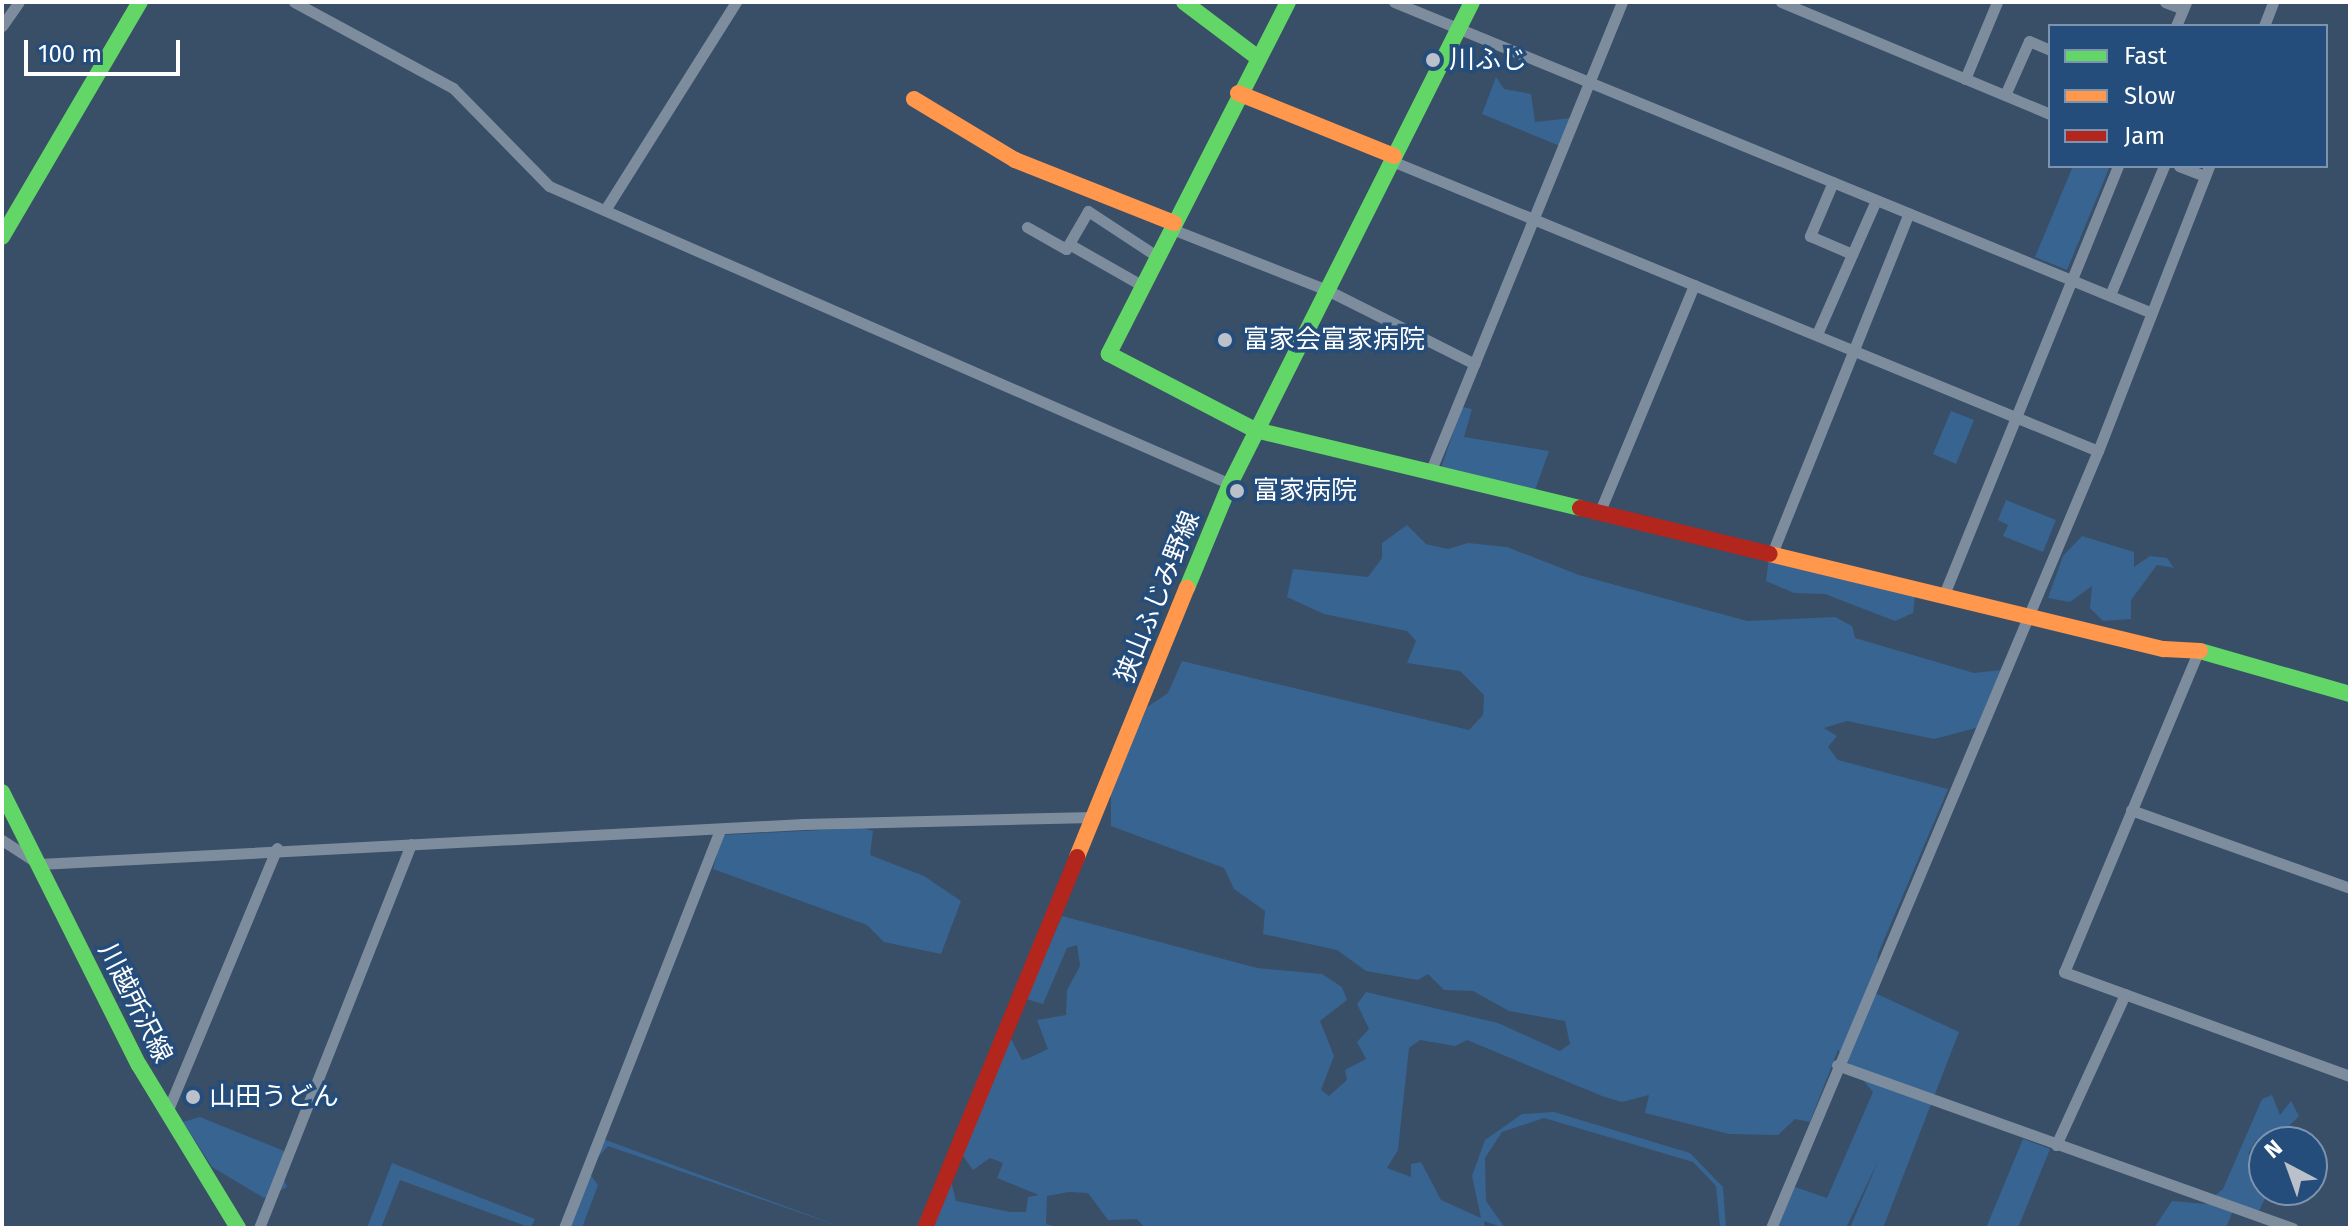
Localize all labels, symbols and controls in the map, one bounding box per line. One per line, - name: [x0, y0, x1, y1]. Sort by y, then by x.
- scale bar: [28, 24, 184, 74]
- legend: [2048, 24, 2328, 168]
- text: 100 m: [38, 40, 102, 68]
- text: Fast: [2124, 42, 2167, 70]
- place label: 川ふじ: [1449, 44, 1527, 76]
- marker: 川ふじ: [1424, 51, 1442, 69]
- text: Slow: [2124, 82, 2175, 110]
- text: Jam: [2124, 122, 2165, 150]
- place label: 富家会富家病院: [1243, 324, 1425, 356]
- marker: 富家会富家病院: [1214, 329, 1236, 351]
- place label: 富家病院: [1253, 475, 1357, 507]
- marker: 富家病院: [1228, 482, 1246, 500]
- street label: 狭山ふじみ野線: [1109, 507, 1207, 687]
- street label: 川越所沢線: [92, 938, 178, 1068]
- place label: 山田うどん: [209, 1081, 339, 1113]
- marker: 山田うどん: [184, 1088, 202, 1106]
- north arrow: [2248, 1126, 2328, 1206]
- text: N: [2259, 1134, 2288, 1164]

